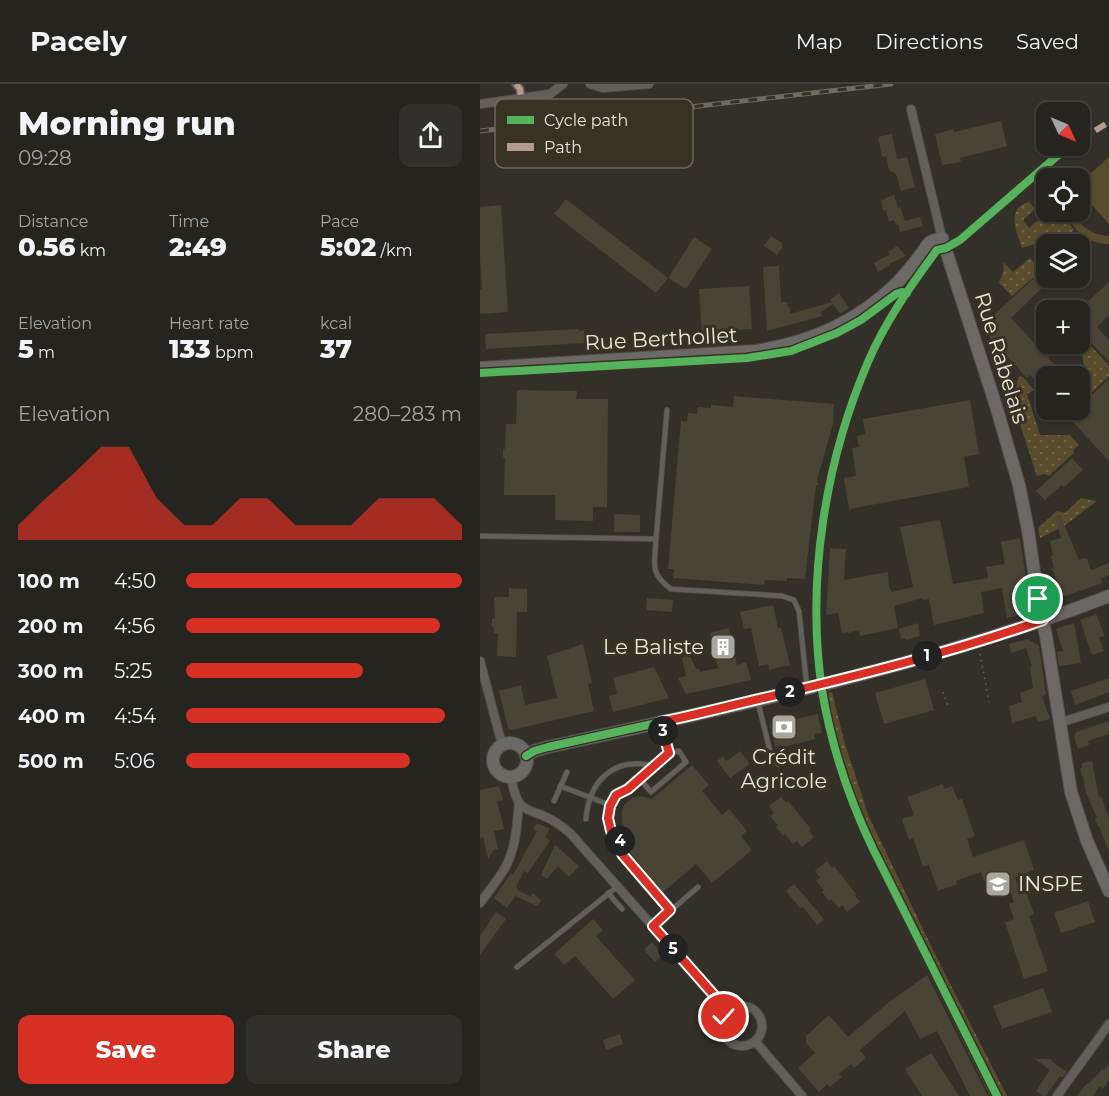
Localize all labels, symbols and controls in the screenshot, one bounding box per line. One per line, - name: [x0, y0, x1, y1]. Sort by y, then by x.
- text: Pacely: [30, 24, 127, 58]
- text: Map: [796, 29, 842, 54]
- text: Directions: [875, 29, 983, 54]
- text: Saved: [1016, 29, 1079, 54]
- legend: [495, 99, 693, 168]
- north arrow: [1036, 102, 1090, 156]
- map controls: [1036, 102, 1090, 420]
- text: Morning run: [18, 103, 236, 143]
- button: share: [399, 104, 462, 167]
- text: Cycle path: [544, 111, 628, 130]
- text: Path: [544, 138, 582, 157]
- text: 09:28: [18, 146, 72, 170]
- button: locate: [1036, 168, 1090, 222]
- text: Distance: [18, 212, 88, 231]
- text: Time: [169, 212, 209, 231]
- text: Pace: [320, 212, 359, 231]
- text: 0.56: [18, 231, 75, 263]
- text: 2:49: [169, 231, 227, 263]
- text: 5:02: [320, 231, 376, 263]
- button: layers: [1036, 234, 1090, 288]
- text: km: [75, 241, 106, 260]
- text: /km: [376, 241, 412, 260]
- street label: Rue Rabelais: [970, 289, 1033, 426]
- button: +: [1036, 300, 1090, 354]
- text: Elevation: [18, 314, 92, 333]
- text: Heart rate: [169, 314, 249, 333]
- text: kcal: [320, 314, 352, 333]
- street label: Rue Berthollet: [584, 322, 738, 355]
- text: 5: [18, 333, 34, 365]
- text: 133: [169, 333, 211, 365]
- text: 37: [320, 333, 352, 365]
- text: m: [34, 343, 55, 362]
- text: bpm: [211, 343, 254, 362]
- button: −: [1036, 366, 1090, 420]
- text: Elevation: [18, 402, 110, 426]
- text: 280–283 m: [353, 402, 462, 426]
- text: 100 m: [18, 569, 80, 593]
- text: 4:50: [114, 569, 156, 593]
- pin: [1012, 573, 1063, 624]
- icon: arrive: [1021, 582, 1054, 615]
- text: 200 m: [18, 614, 84, 638]
- text: 4:56: [114, 614, 155, 638]
- building icon: Le Baliste: [708, 632, 738, 662]
- place label: Le Baliste: [603, 634, 704, 659]
- pin: 1: [912, 641, 942, 671]
- text: 1: [924, 646, 930, 665]
- text: 300 m: [18, 659, 84, 683]
- text: 5:25: [114, 659, 152, 683]
- pin: 2: [775, 677, 805, 707]
- text: 2: [785, 682, 795, 701]
- text: 400 m: [18, 704, 86, 728]
- text: 4:54: [114, 704, 156, 728]
- bank icon: Crédit Agricole: [769, 712, 799, 742]
- pin: 3: [648, 716, 678, 746]
- text: 3: [658, 721, 668, 740]
- place label: Crédit Agricole: [741, 744, 827, 793]
- text: 500 m: [18, 749, 84, 773]
- text: 5:06: [114, 749, 155, 773]
- pin: 4: [605, 826, 635, 856]
- text: 4: [614, 831, 626, 850]
- school or university icon: INSPE: [983, 869, 1013, 899]
- place label: INSPE: [1018, 871, 1083, 896]
- pin: 5: [658, 934, 688, 964]
- text: 5: [668, 939, 678, 958]
- pin: [698, 991, 749, 1042]
- icon: check: [707, 1000, 740, 1033]
- button: Save: [18, 1015, 234, 1084]
- button: Share: [246, 1015, 462, 1084]

